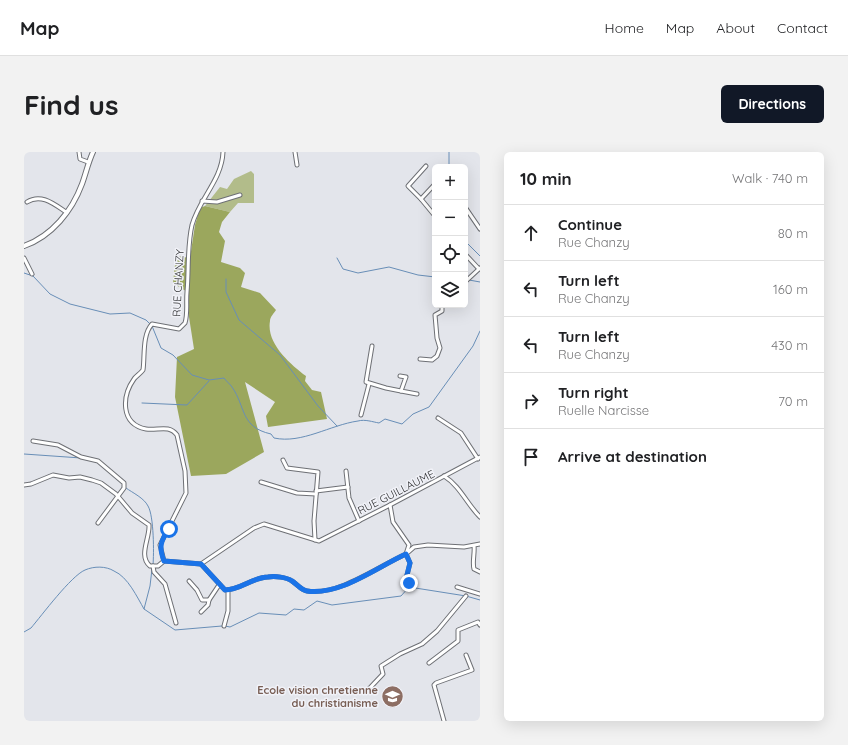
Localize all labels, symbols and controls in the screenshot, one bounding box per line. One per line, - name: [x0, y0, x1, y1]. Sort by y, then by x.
- text: Map: [20, 16, 59, 40]
- text: Home: [605, 19, 644, 37]
- text: Map: [666, 19, 694, 37]
- text: About: [716, 19, 755, 37]
- text: Contact: [777, 19, 828, 37]
- button: Directions: [721, 85, 824, 123]
- text: Find us: [24, 87, 118, 122]
- map controls: [432, 164, 468, 308]
- button: +: [432, 164, 468, 200]
- text: 10 min: [520, 168, 572, 189]
- text: Walk · 740 m: [732, 170, 808, 186]
- button: −: [432, 200, 468, 236]
- text: Continue: [558, 215, 622, 234]
- icon: ahead: [520, 222, 542, 244]
- text: 80 m: [778, 225, 808, 241]
- text: Rue Chanzy: [558, 234, 630, 250]
- button: locate: [432, 236, 468, 272]
- street label: RUE CHANZY: [169, 249, 187, 317]
- text: Turn left: [558, 271, 620, 290]
- button: layers: [432, 272, 468, 308]
- icon: left: [520, 278, 542, 300]
- text: 160 m: [773, 281, 808, 297]
- text: Rue Chanzy: [558, 290, 630, 306]
- text: Turn left: [558, 327, 620, 346]
- icon: left: [520, 334, 542, 356]
- text: 430 m: [771, 337, 808, 353]
- text: Rue Chanzy: [558, 346, 630, 362]
- text: Turn right: [558, 383, 629, 402]
- icon: right: [520, 390, 542, 412]
- text: 70 m: [778, 393, 808, 409]
- text: Ruelle Narcisse: [558, 402, 649, 418]
- icon: arrive: [520, 446, 542, 468]
- text: Arrive at destination: [558, 447, 707, 466]
- street label: RUE GUILLAUME: [355, 467, 437, 517]
- route start: [160, 520, 178, 538]
- route end: [400, 574, 418, 592]
- place label: Ecole vision chretienne du christianisme: [257, 683, 378, 710]
- school or university icon: Ecole vision chretienne du christianisme: [380, 683, 406, 709]

